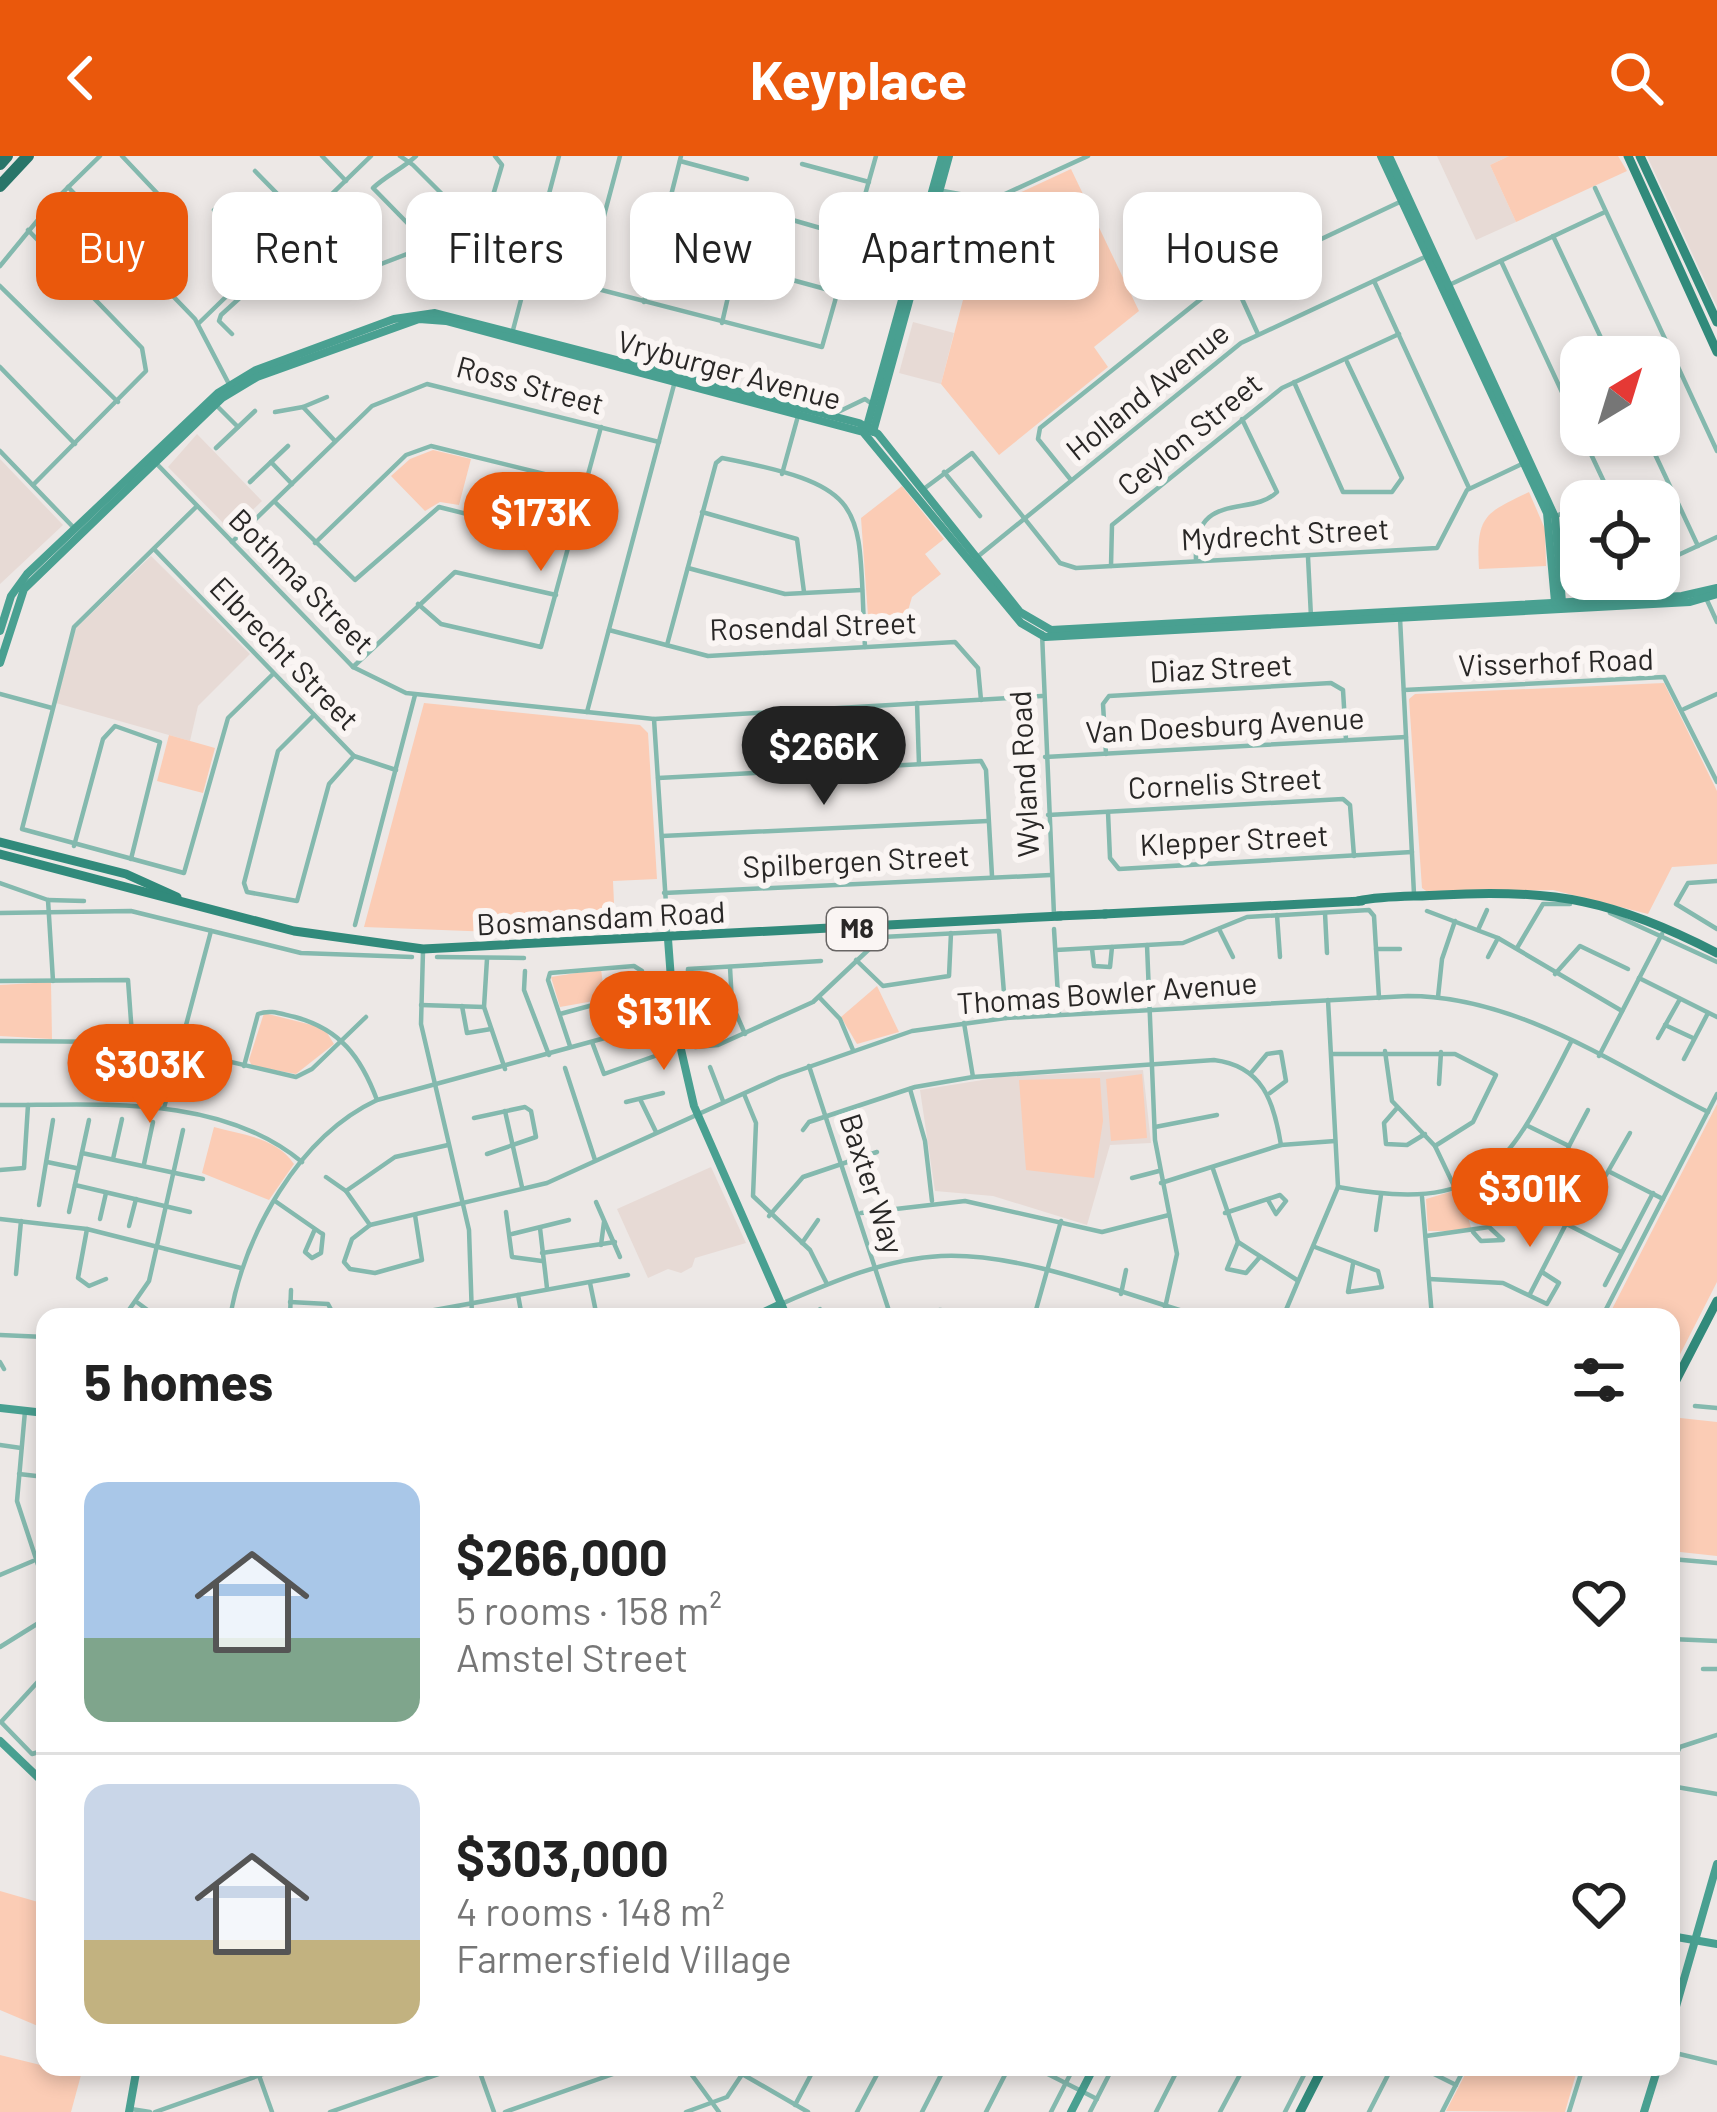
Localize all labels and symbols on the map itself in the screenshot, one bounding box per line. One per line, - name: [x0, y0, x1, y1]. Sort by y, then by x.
- street label: Holland Avenue: [1058, 314, 1235, 467]
- street label: Vryburger Avenue: [614, 322, 845, 416]
- north arrow: [1560, 336, 1680, 456]
- street label: Ross Street: [453, 347, 608, 421]
- street label: Ceylon Street: [1109, 364, 1268, 502]
- pin: $173K: [457, 472, 625, 574]
- street label: Bothma Street: [222, 501, 382, 661]
- street label: Mydrecht Street: [1180, 510, 1390, 556]
- street label: Elbrecht Street: [203, 569, 367, 737]
- street label: Rosendal Street: [709, 603, 917, 647]
- street label: Visserhof Road: [1457, 640, 1654, 682]
- street label: Diaz Street: [1149, 645, 1293, 689]
- street label: Wyland Road: [1001, 690, 1045, 858]
- street label: Van Doesburg Avenue: [1085, 699, 1365, 749]
- pin: $266K: [740, 706, 908, 808]
- street label: Cornelis Street: [1127, 759, 1323, 805]
- street label: Klepper Street: [1139, 816, 1329, 862]
- street label: Spilbergen Street: [741, 836, 970, 884]
- street label: Bosmansdam Road: [476, 893, 726, 941]
- road number: M8: [827, 908, 887, 950]
- street label: Thomas Bowler Avenue: [955, 964, 1258, 1020]
- pin: $131K: [580, 971, 748, 1073]
- pin: $303K: [66, 1024, 234, 1126]
- street label: Baxter Way: [833, 1109, 913, 1258]
- pin: $301K: [1446, 1148, 1614, 1250]

